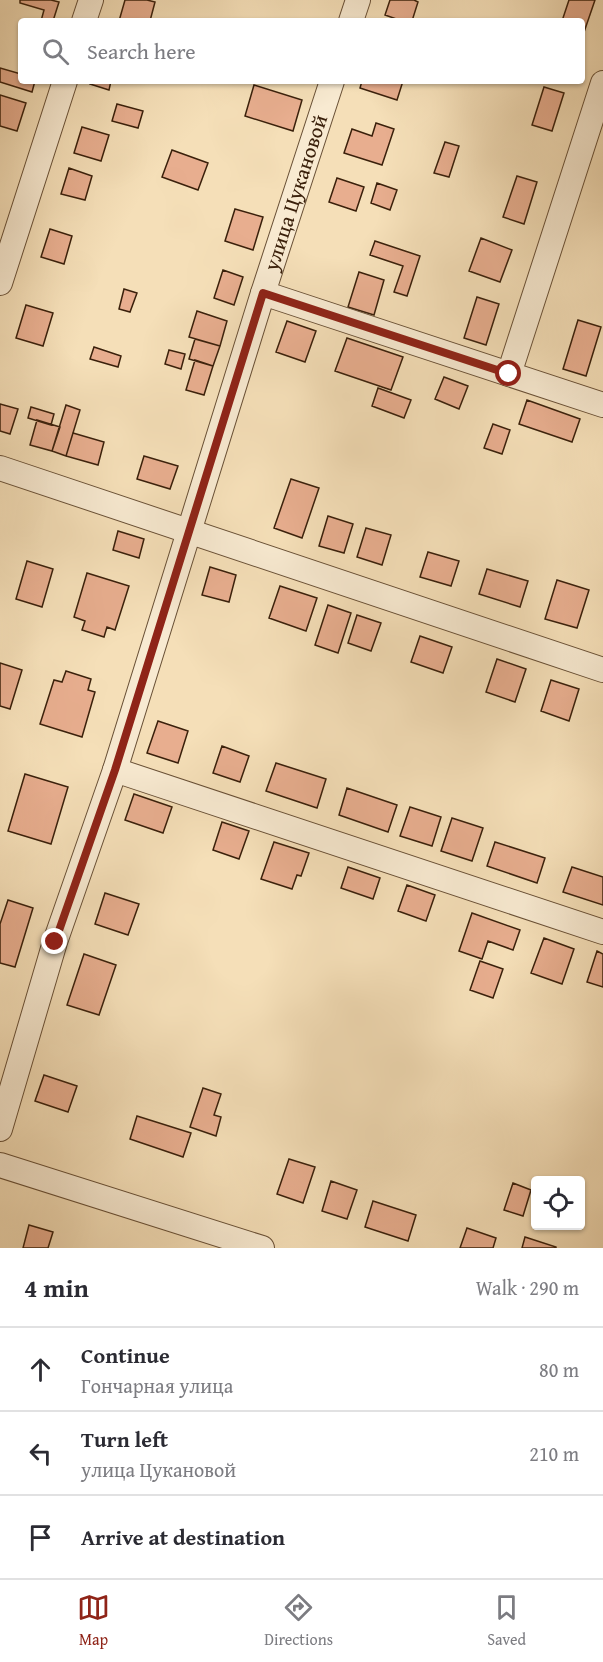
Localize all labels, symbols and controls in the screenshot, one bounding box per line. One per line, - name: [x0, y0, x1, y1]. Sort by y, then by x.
- search box: [18, 18, 585, 84]
- icon: search: [39, 35, 72, 68]
- text: Search here: [87, 35, 196, 67]
- street label: улица Цукановой: [255, 110, 335, 276]
- route start: [495, 360, 521, 386]
- route end: [41, 928, 67, 954]
- map controls: [531, 1176, 585, 1230]
- button: locate: [531, 1176, 585, 1230]
- text: 4 min: [24, 1268, 89, 1307]
- text: Walk · 290 m: [476, 1273, 579, 1302]
- text: Continue: [81, 1339, 170, 1371]
- icon: ahead: [24, 1353, 57, 1386]
- text: 80 m: [539, 1355, 579, 1384]
- text: Гончарная улица: [81, 1371, 233, 1400]
- text: Turn left: [81, 1423, 168, 1455]
- icon: left: [24, 1437, 57, 1470]
- text: 210 m: [529, 1439, 579, 1468]
- text: улица Цукановой: [81, 1455, 236, 1484]
- icon: arrive: [24, 1521, 57, 1554]
- text: Arrive at destination: [81, 1521, 285, 1553]
- tab: Map: [77, 1591, 110, 1651]
- tab: Directions: [264, 1591, 333, 1651]
- tab: Saved: [487, 1591, 526, 1651]

